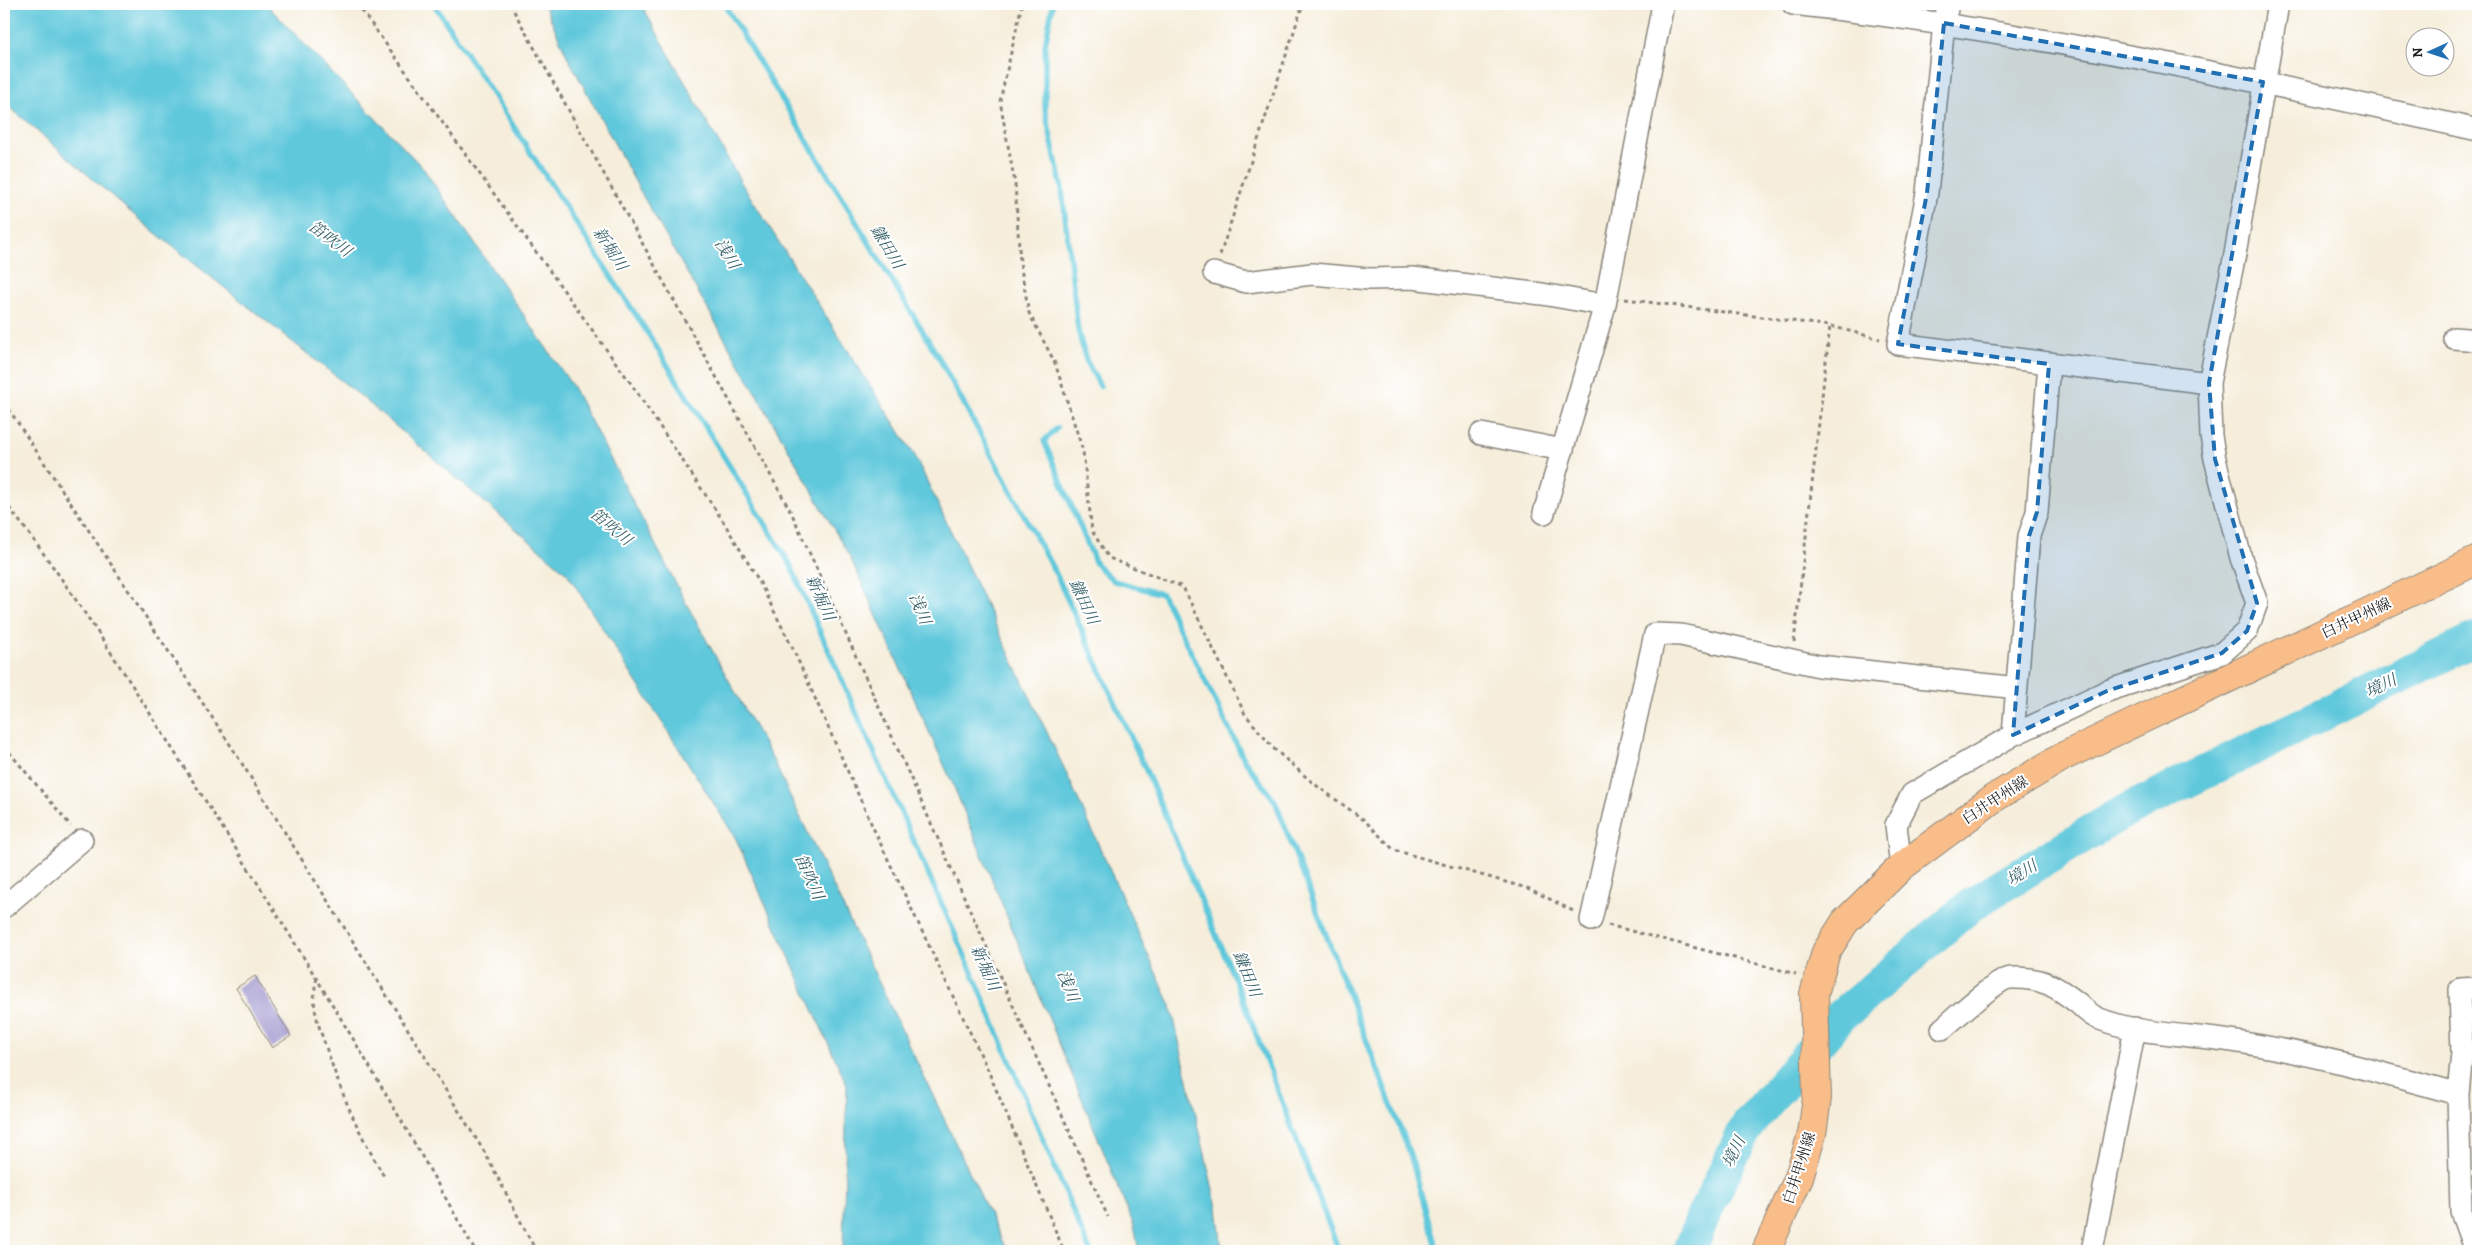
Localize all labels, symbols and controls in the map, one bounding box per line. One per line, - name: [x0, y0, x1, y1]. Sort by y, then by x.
- north arrow: [2404, 28, 2454, 78]
- text: N: [2408, 47, 2427, 58]
- water label: 笛吹川: [304, 216, 357, 263]
- water label: 鎌田川: [865, 221, 910, 275]
- water label: 新堀川: [588, 223, 633, 277]
- water label: 浅川: [709, 235, 746, 275]
- water label: 笛吹川: [586, 503, 638, 552]
- water label: 新堀川: [800, 572, 841, 626]
- water label: 鎌田川: [1064, 576, 1105, 630]
- water label: 浅川: [904, 590, 937, 630]
- street label: 白井甲州線: [2318, 593, 2394, 643]
- water label: 境川: [2362, 668, 2402, 703]
- street label: 白井甲州線: [1958, 771, 2032, 829]
- water label: 笛吹川: [789, 851, 830, 905]
- water label: 境川: [2003, 854, 2043, 891]
- water label: 新堀川: [965, 942, 1006, 996]
- water label: 鎌田川: [1228, 948, 1267, 1002]
- water label: 浅川: [1052, 967, 1085, 1007]
- street label: 白井甲州線: [1778, 1129, 1820, 1207]
- water label: 境川: [1717, 1131, 1752, 1171]

